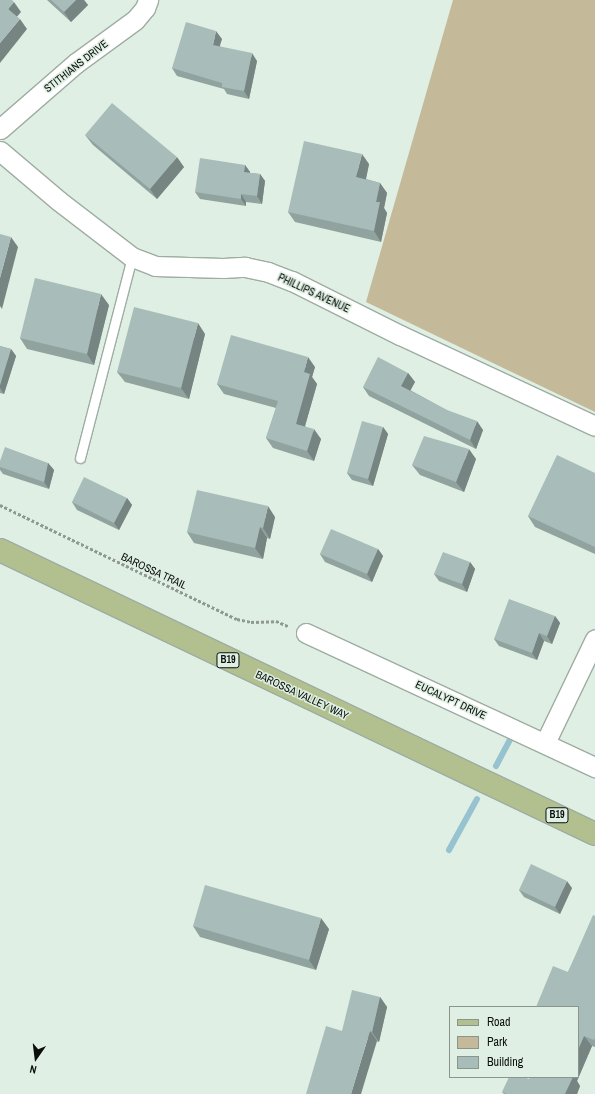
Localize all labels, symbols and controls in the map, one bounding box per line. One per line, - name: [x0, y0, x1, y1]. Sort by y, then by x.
- street label: STITHIANS DRIVE: [42, 37, 110, 95]
- street label: PHILLIPS AVENUE: [276, 270, 352, 316]
- street label: BAROSSA TRAIL: [119, 550, 189, 592]
- road number: B19: [216, 652, 240, 668]
- street label: BAROSSA VALLEY WAY: [253, 668, 351, 722]
- street label: EUCALYPT DRIVE: [413, 678, 489, 722]
- road number: B19: [545, 807, 569, 823]
- legend: [449, 1006, 579, 1078]
- text: Road: [487, 1014, 511, 1030]
- text: Park: [487, 1034, 507, 1050]
- north arrow: [16, 1038, 56, 1078]
- text: Building: [487, 1054, 523, 1070]
- text: N: [28, 1062, 38, 1077]

